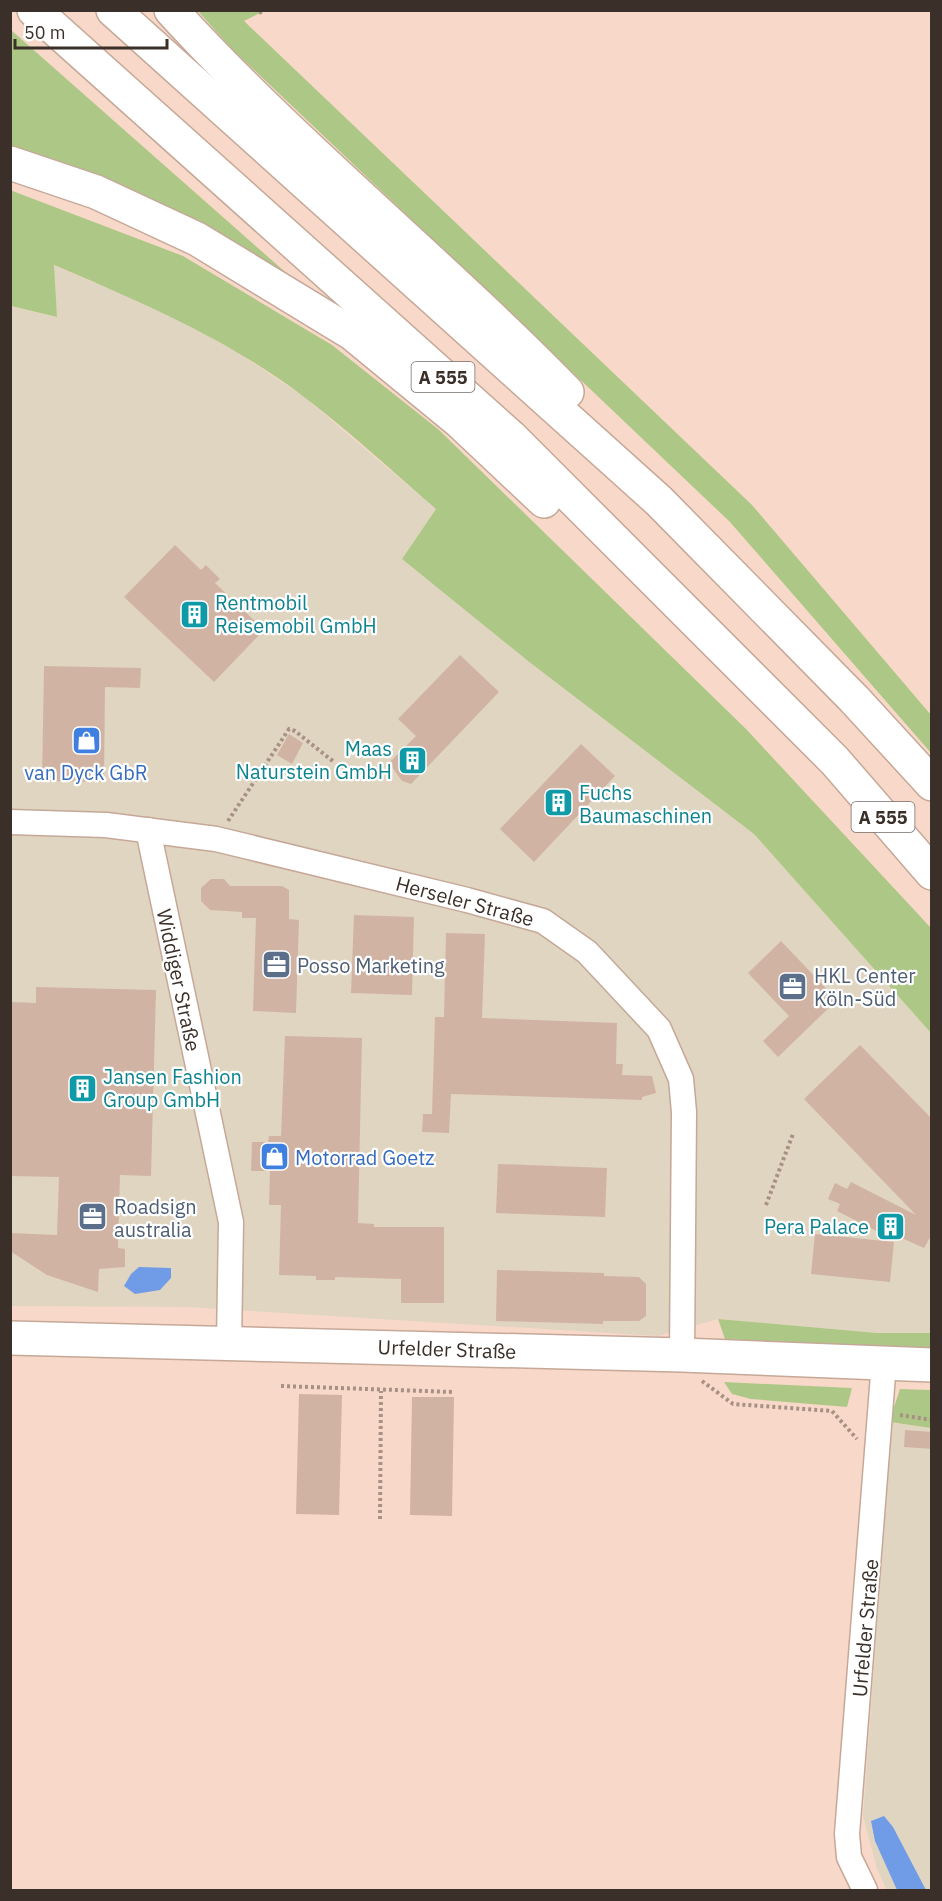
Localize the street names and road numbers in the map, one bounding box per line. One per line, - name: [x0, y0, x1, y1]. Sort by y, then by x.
- road number: A 555: [412, 362, 474, 392]
- road number: A 555: [852, 802, 914, 832]
- street label: Herseler Straße: [393, 870, 537, 932]
- street label: Widdiger Straße: [151, 906, 207, 1054]
- street label: Urfelder Straße: [377, 1333, 517, 1365]
- street label: Urfelder Straße: [846, 1558, 884, 1698]

